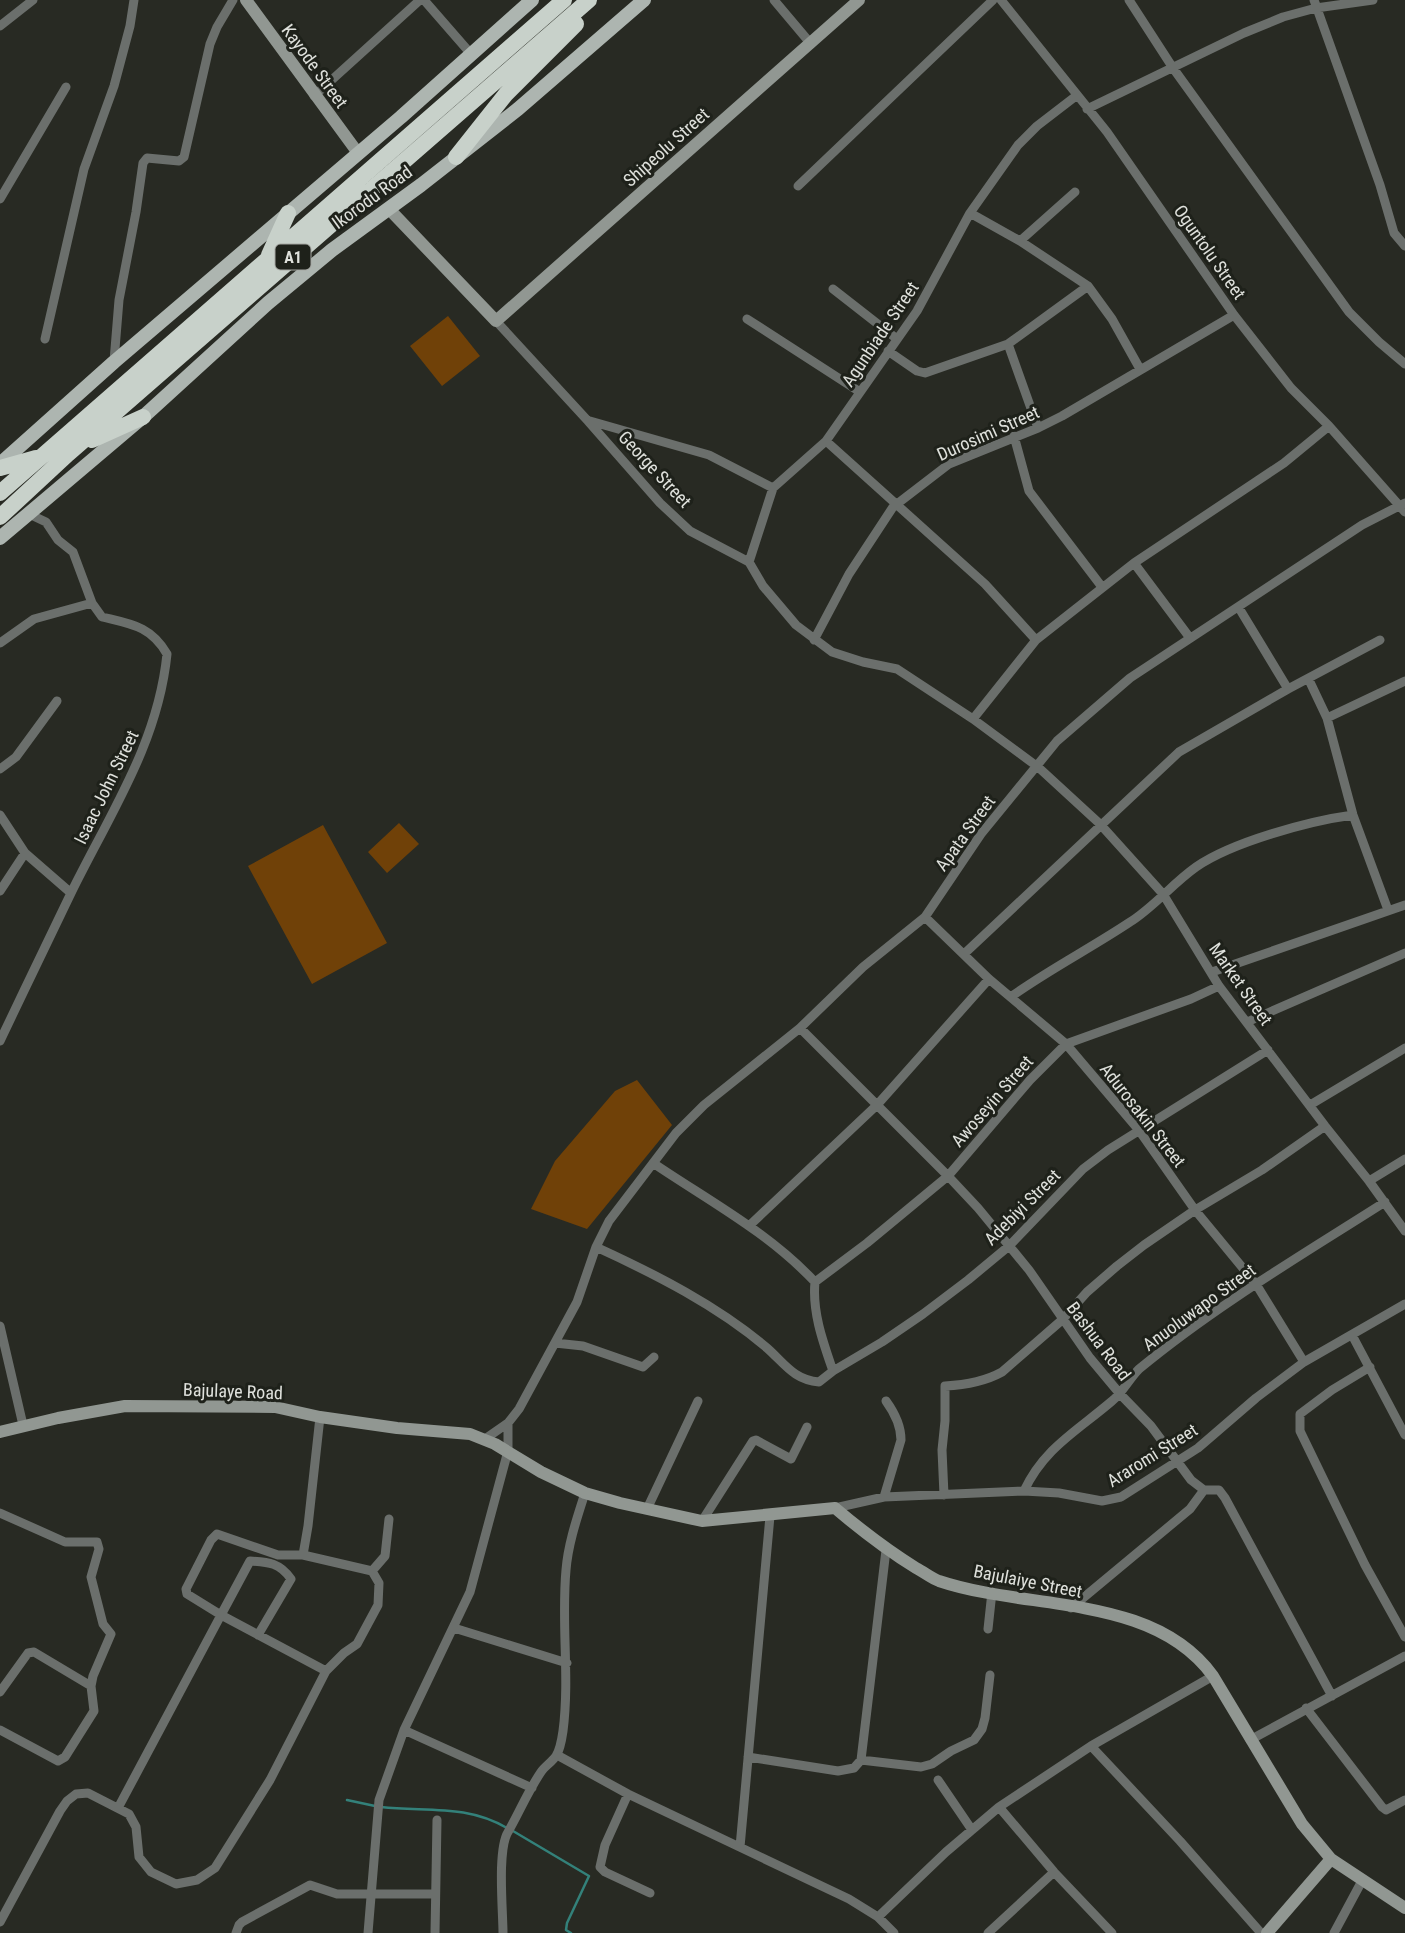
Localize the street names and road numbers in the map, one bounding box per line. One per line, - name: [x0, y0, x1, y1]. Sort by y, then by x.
- street label: Kayode Street: [278, 20, 352, 112]
- street label: Shipeolu Street: [619, 103, 713, 191]
- street label: Ikorodu Road: [328, 161, 416, 233]
- street label: Oguntolu Street: [1170, 201, 1250, 303]
- road number: A1: [276, 244, 310, 270]
- street label: Agunbiade Street: [837, 278, 923, 390]
- street label: Durosimi Street: [934, 401, 1042, 465]
- street label: George Street: [614, 426, 696, 512]
- street label: Isaac John Street: [69, 727, 143, 847]
- street label: Apata Street: [931, 791, 999, 875]
- street label: Market Street: [1205, 939, 1277, 1029]
- street label: Awoseyin Street: [947, 1051, 1037, 1151]
- street label: Adurosakin Street: [1096, 1059, 1190, 1171]
- street label: Adebiyi Street: [980, 1165, 1064, 1249]
- street label: Anuoluwapo Street: [1139, 1259, 1259, 1355]
- street label: Bashua Road: [1063, 1298, 1135, 1384]
- street label: Bajulaye Road: [183, 1379, 283, 1403]
- street label: Araromi Street: [1103, 1419, 1201, 1491]
- street label: Bajulaiye Street: [972, 1560, 1084, 1602]

